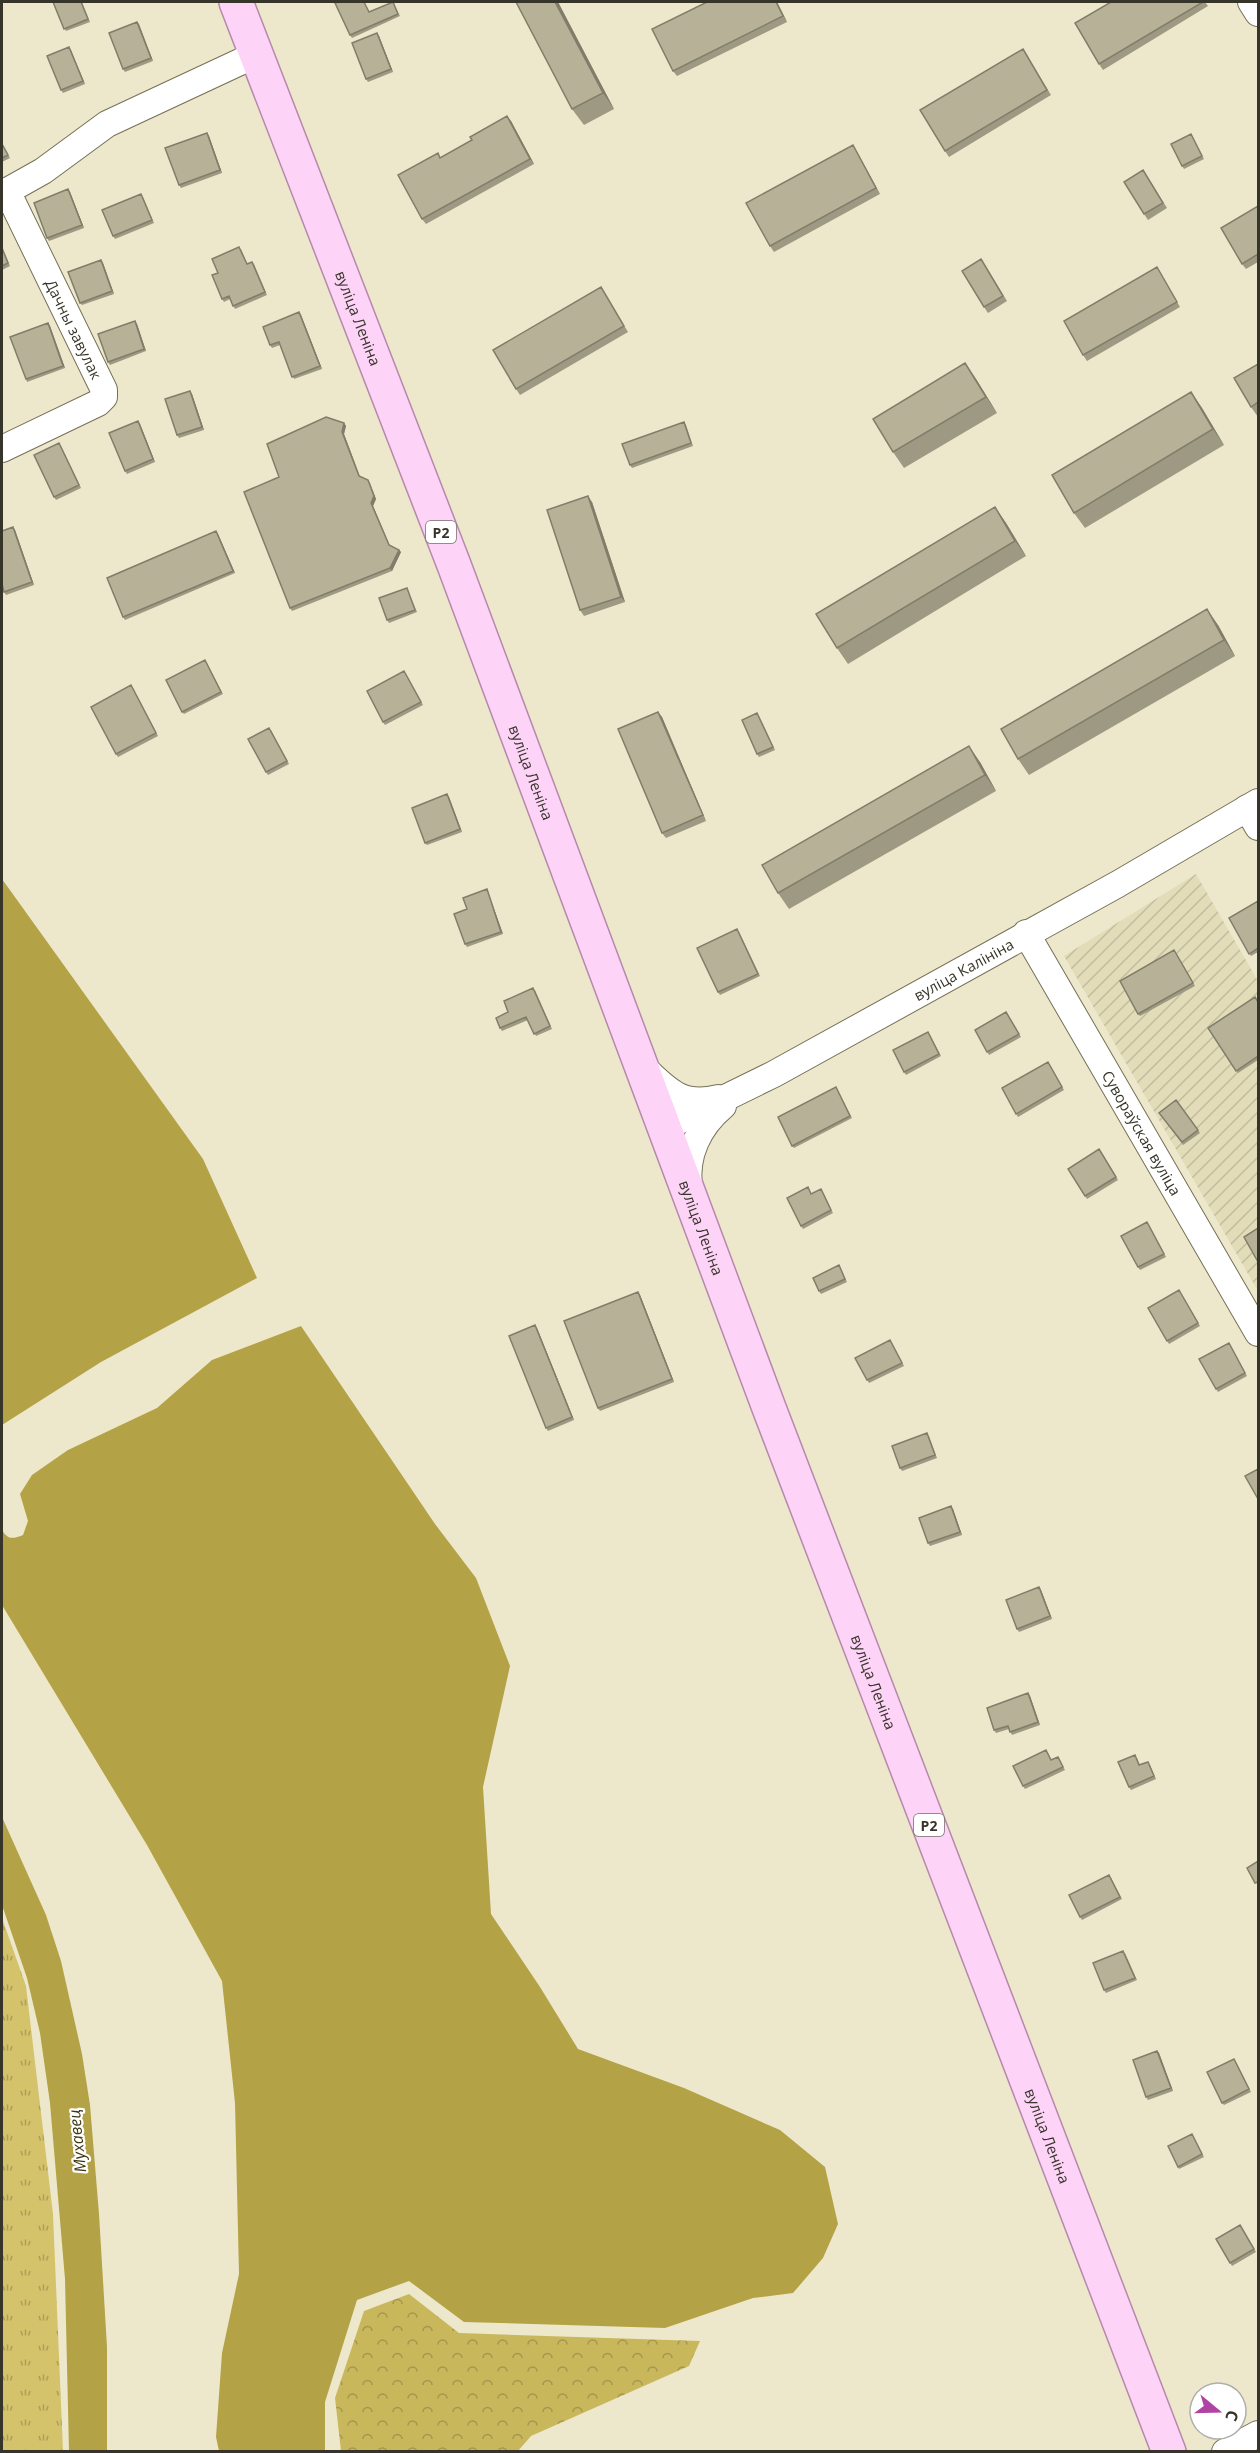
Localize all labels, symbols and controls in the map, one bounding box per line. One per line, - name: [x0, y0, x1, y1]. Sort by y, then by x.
- street label: вуліца Леніна: [331, 268, 386, 369]
- street label: Дачны завулак: [41, 276, 107, 383]
- road number: Р2: [426, 521, 456, 543]
- street label: вуліца Леніна: [505, 722, 558, 823]
- street label: вуліца Калініна: [910, 934, 1017, 1005]
- street label: Сувораўская вуліца: [1098, 1067, 1186, 1199]
- street label: вуліца Леніна: [675, 1177, 728, 1278]
- street label: вуліца Леніна: [847, 1632, 901, 1732]
- road number: Р2: [914, 1814, 944, 1836]
- street label: вуліца Леніна: [1021, 2085, 1075, 2186]
- water label: Мухавец: [63, 2108, 91, 2174]
- north arrow: [1188, 2381, 1248, 2441]
- text: С: [1220, 2407, 1244, 2424]

